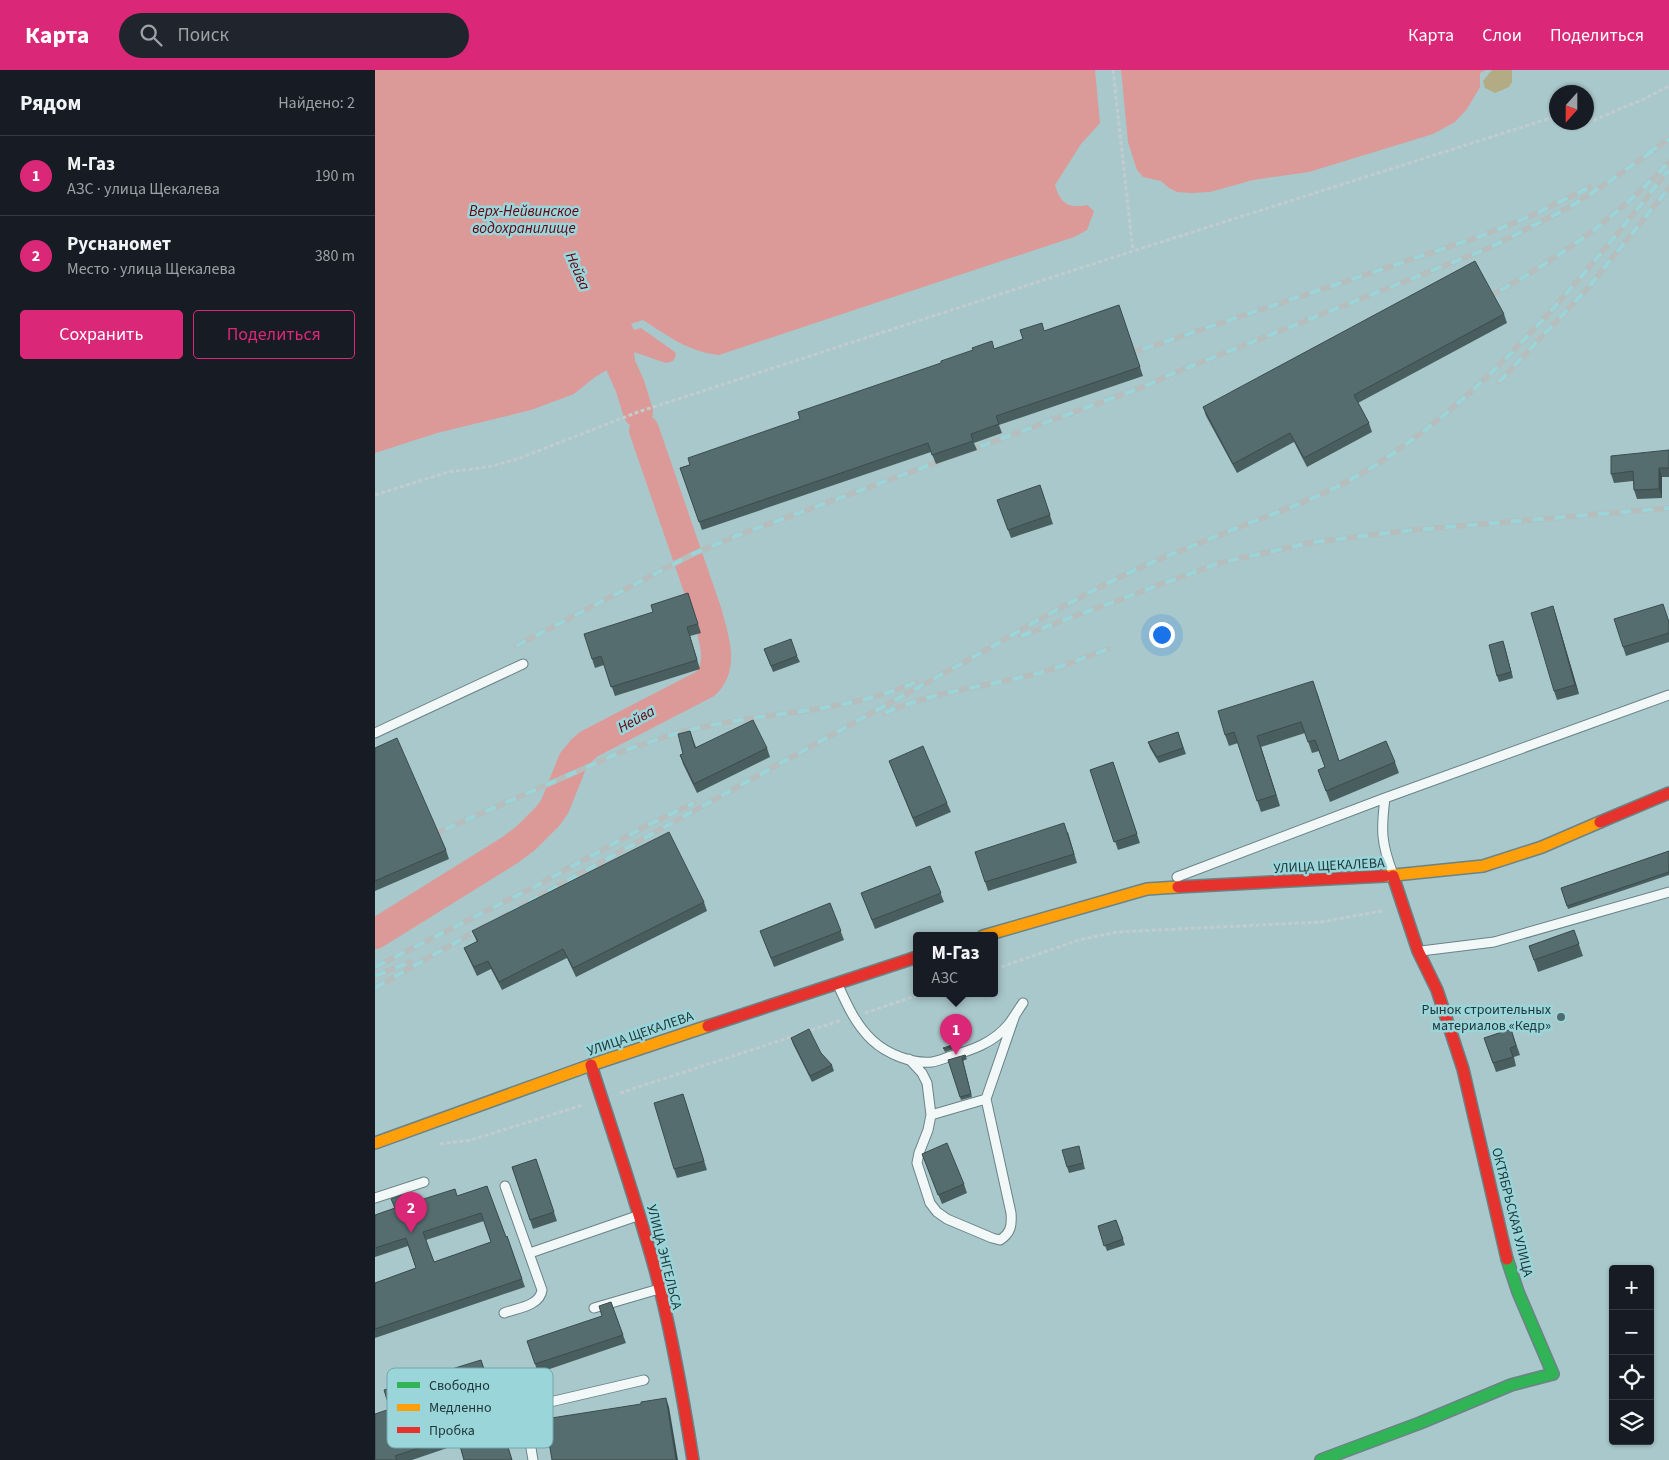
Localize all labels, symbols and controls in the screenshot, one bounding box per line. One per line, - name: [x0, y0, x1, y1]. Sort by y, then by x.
- search box: [119, 13, 469, 58]
- text: Карта: [25, 18, 89, 53]
- icon: search: [137, 21, 165, 49]
- text: Поиск: [177, 22, 229, 49]
- text: Карта: [1408, 23, 1454, 48]
- text: Слои: [1482, 23, 1522, 48]
- text: Поделиться: [1550, 23, 1644, 48]
- north arrow: [1549, 85, 1594, 130]
- text: Рядом: [20, 88, 81, 118]
- text: Найдено: 2: [278, 92, 355, 114]
- text: М-Газ: [67, 151, 115, 178]
- text: 1: [32, 165, 40, 187]
- text: 190 m: [315, 165, 355, 187]
- text: АЗС · улица Щекалева: [67, 178, 220, 200]
- water label: Верх-Нейвинское водохранилище: [469, 201, 579, 239]
- text: Руснаномет: [67, 231, 171, 258]
- text: 2: [32, 245, 40, 267]
- text: 380 m: [315, 245, 355, 267]
- water label: Нейва: [560, 249, 595, 294]
- text: Место · улица Щекалева: [67, 258, 236, 280]
- button: Сохранить: [20, 310, 183, 359]
- button: Поделиться: [193, 310, 355, 359]
- your location: [1149, 622, 1175, 648]
- water label: Нейва: [614, 701, 659, 738]
- street label: УЛИЦА ЩЕКАЛЕВА: [1273, 853, 1385, 879]
- popup: [913, 932, 998, 997]
- text: М-Газ: [931, 940, 980, 967]
- text: АЗС: [931, 967, 958, 989]
- place label: Рынок строительных материалов «Кедр»: [1421, 1000, 1552, 1036]
- street label: УЛИЦА ЩЕКАЛЕВА: [584, 1006, 697, 1062]
- marker: Рынок строительных материалов «Кедр»: [1555, 1011, 1567, 1023]
- pin: 1: [940, 1014, 972, 1055]
- street label: ОКТЯБРЬСКАЯ УЛИЦА: [1486, 1146, 1538, 1279]
- pin: 2: [395, 1192, 427, 1233]
- street label: УЛИЦА ЭНГЕЛЬСА: [641, 1203, 687, 1312]
- map controls: [1609, 1265, 1654, 1445]
- button: +: [1609, 1265, 1654, 1310]
- button: −: [1609, 1310, 1654, 1355]
- button: locate: [1609, 1355, 1654, 1400]
- legend: [387, 1368, 553, 1448]
- text: Свободно: [429, 1376, 490, 1396]
- text: Медленно: [429, 1398, 492, 1418]
- button: layers: [1609, 1400, 1654, 1445]
- text: Пробка: [429, 1421, 475, 1441]

